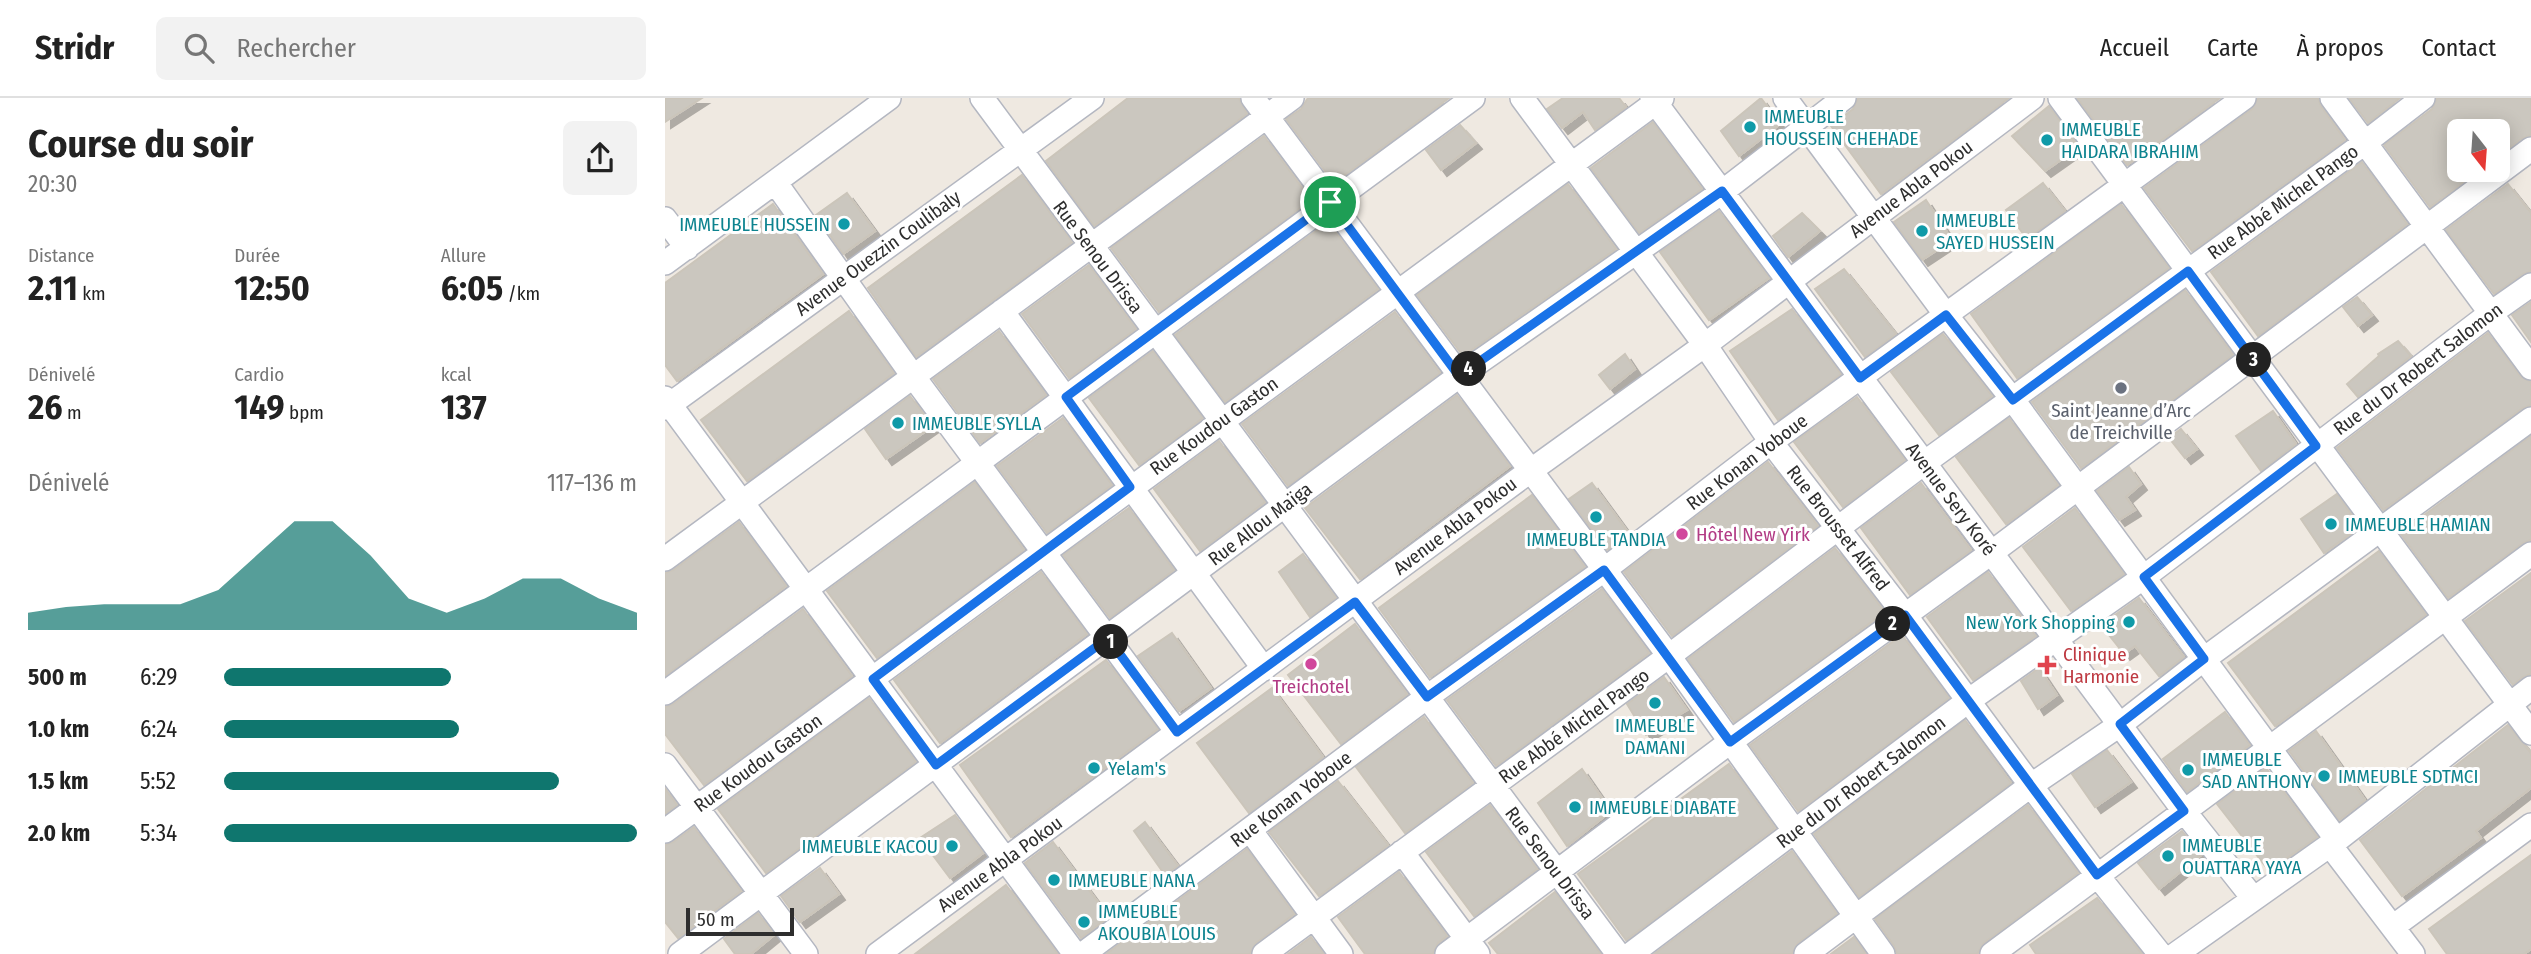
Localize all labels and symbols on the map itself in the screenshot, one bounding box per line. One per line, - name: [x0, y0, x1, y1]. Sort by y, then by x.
- place label: IMMEUBLE HOUSSEIN CHEHADE: [1764, 105, 1919, 150]
- place label: IMMEUBLE HAIDARA IBRAHIM: [2061, 118, 2199, 163]
- marker: IMMEUBLE HOUSSEIN CHEHADE: [1742, 119, 1758, 135]
- north arrow: [2447, 119, 2509, 182]
- marker: IMMEUBLE HAIDARA IBRAHIM: [2039, 132, 2055, 148]
- street label: Avenue Abla Pokou: [1845, 135, 1977, 243]
- street label: Rue Abbé Michel Pango: [2203, 140, 2363, 264]
- pin: [1300, 172, 1360, 232]
- street label: Avenue Ouezzin Coulibaly: [791, 185, 965, 321]
- street label: Rue Senou Drissa: [1048, 196, 1148, 318]
- place label: IMMEUBLE SAYED HUSSEIN: [1936, 209, 2055, 254]
- place label: IMMEUBLE HUSSEIN: [679, 213, 830, 236]
- marker: IMMEUBLE HUSSEIN: [836, 216, 852, 232]
- marker: IMMEUBLE SAYED HUSSEIN: [1914, 223, 1930, 239]
- street label: Rue du Dr Robert Salomon: [2329, 298, 2507, 440]
- pin: 3: [2237, 342, 2271, 378]
- pin: 4: [1451, 352, 1487, 386]
- street label: Rue Koudou Gaston: [1146, 372, 1282, 480]
- marker: Saint Jeanne d’Arc de Treichville: [2113, 380, 2129, 396]
- place label: Saint Jeanne d’Arc de Treichville: [2051, 399, 2191, 444]
- street label: Rue Konan Yoboue: [1682, 409, 1812, 515]
- place label: IMMEUBLE SYLLA: [912, 412, 1042, 435]
- marker: IMMEUBLE SYLLA: [890, 415, 906, 431]
- street label: Avenue Sery Koré: [1901, 438, 2001, 560]
- street label: Rue Brousset Alfred: [1782, 461, 1894, 595]
- street label: Avenue Abla Pokou: [1389, 472, 1521, 580]
- street label: Rue Allou Maïga: [1204, 478, 1316, 570]
- marker: IMMEUBLE TANDIA: [1588, 509, 1604, 525]
- place label: IMMEUBLE HAMIAN: [2345, 513, 2491, 536]
- marker: IMMEUBLE HAMIAN: [2323, 516, 2339, 532]
- place label: Hôtel New Yirk: [1696, 523, 1810, 546]
- marker: Hôtel New Yirk: [1674, 526, 1690, 542]
- place label: IMMEUBLE TANDIA: [1526, 528, 1666, 551]
- pin: 2: [1875, 606, 1911, 642]
- place label: New York Shopping: [1966, 611, 2115, 634]
- marker: New York Shopping: [2121, 614, 2137, 630]
- pin: 1: [1093, 624, 1129, 660]
- place label: Clinique Harmonie: [2063, 643, 2139, 688]
- marker: Clinique Harmonie: [2037, 655, 2057, 675]
- marker: Treichotel: [1303, 656, 1319, 672]
- street label: Rue Abbé Michel Pango: [1494, 664, 1654, 788]
- place label: Treichotel: [1273, 675, 1349, 698]
- marker: IMMEUBLE DAMANI: [1647, 695, 1663, 711]
- street label: Rue Koudou Gaston: [690, 709, 826, 817]
- street label: Rue du Dr Robert Salomon: [1772, 711, 1950, 853]
- place label: IMMEUBLE DAMANI: [1615, 714, 1695, 759]
- street label: Rue Konan Yoboue: [1226, 746, 1356, 852]
- place label: IMMEUBLE SAD ANTHONY: [2202, 748, 2312, 793]
- place label: Yelam's: [1108, 757, 1166, 780]
- marker: Yelam's: [1086, 760, 1102, 776]
- marker: IMMEUBLE SAD ANTHONY: [2180, 762, 2196, 778]
- place label: IMMEUBLE SDTMCI: [2338, 765, 2478, 788]
- marker: IMMEUBLE SDTMCI: [2316, 768, 2332, 784]
- place label: IMMEUBLE DIABATE: [1589, 796, 1736, 819]
- marker: IMMEUBLE DIABATE: [1567, 799, 1583, 815]
- street label: Rue Senou Drissa: [1500, 802, 1600, 924]
- street label: Avenue Abla Pokou: [933, 811, 1067, 917]
- place label: IMMEUBLE OUATTARA YAYA: [2182, 834, 2302, 879]
- place label: IMMEUBLE KACOU: [802, 835, 938, 858]
- marker: IMMEUBLE KACOU: [944, 838, 960, 854]
- marker: IMMEUBLE OUATTARA YAYA: [2160, 848, 2176, 864]
- place label: IMMEUBLE NANA: [1068, 869, 1195, 892]
- marker: IMMEUBLE NANA: [1046, 872, 1062, 888]
- place label: IMMEUBLE AKOUBIA LOUIS: [1098, 900, 1216, 945]
- scale bar: [686, 905, 795, 937]
- marker: IMMEUBLE AKOUBIA LOUIS: [1076, 914, 1092, 930]

